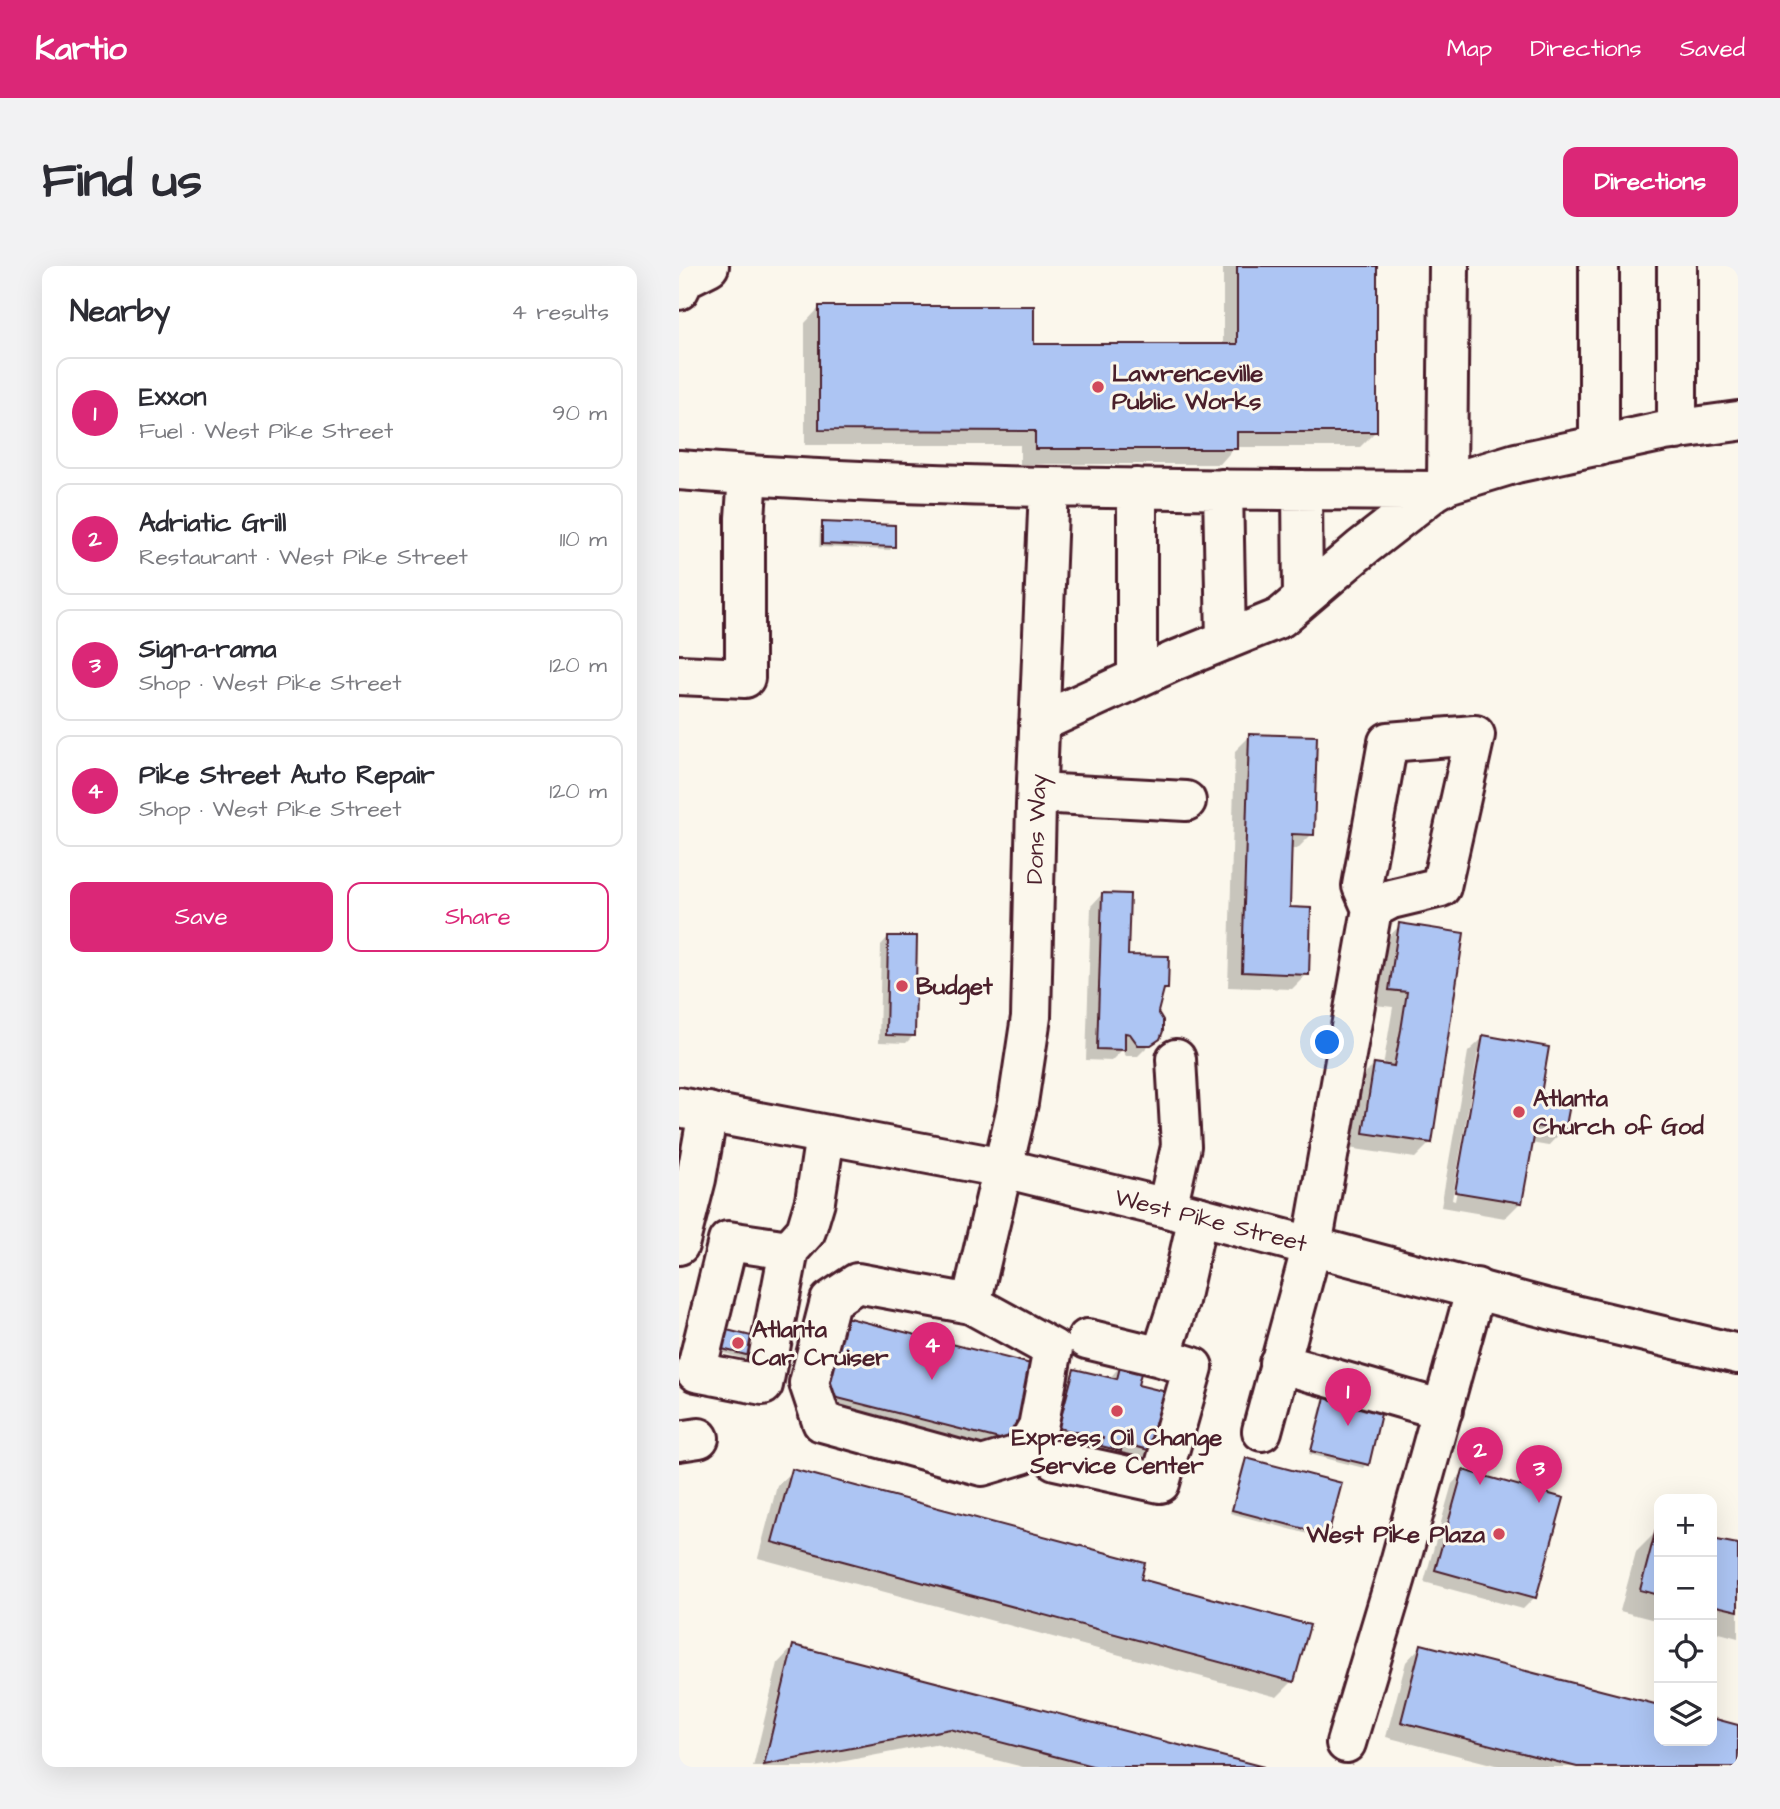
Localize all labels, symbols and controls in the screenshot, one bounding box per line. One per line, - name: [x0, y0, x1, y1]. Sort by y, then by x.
- text: Kartio: [35, 26, 127, 72]
- text: Map: [1447, 32, 1492, 66]
- text: Directions: [1530, 32, 1642, 66]
- text: Saved: [1680, 32, 1745, 66]
- button: Directions: [1563, 147, 1738, 217]
- text: Find us: [42, 148, 202, 216]
- text: Nearby: [70, 291, 170, 333]
- text: 4 results: [511, 296, 609, 328]
- place label: Lawrenceville Public Works: [1112, 357, 1263, 419]
- text: Exxon: [139, 379, 207, 415]
- marker: Lawrenceville Public Works: [1090, 379, 1106, 395]
- text: 1: [94, 397, 96, 429]
- text: 90 m: [552, 397, 607, 429]
- text: Fuel · West Pike Street: [139, 415, 393, 447]
- text: Adriatic Grill: [139, 505, 286, 541]
- text: 2: [88, 523, 102, 555]
- text: 110 m: [559, 523, 607, 555]
- text: Restaurant · West Pike Street: [139, 541, 468, 573]
- text: Sign-a-rama: [139, 631, 276, 667]
- text: 3: [89, 649, 101, 681]
- text: 120 m: [549, 649, 607, 681]
- text: Shop · West Pike Street: [139, 667, 402, 699]
- text: Pike Street Auto Repair: [139, 757, 435, 793]
- street label: Dons Way: [1018, 773, 1057, 885]
- text: 4: [87, 775, 103, 807]
- text: 120 m: [549, 775, 607, 807]
- text: Shop · West Pike Street: [139, 793, 402, 825]
- button: Save: [70, 882, 333, 952]
- button: Share: [347, 882, 609, 952]
- place label: Budget: [916, 970, 993, 1005]
- marker: Budget: [894, 978, 910, 994]
- your location: [1310, 1025, 1344, 1059]
- place label: Atlanta Church of God: [1533, 1082, 1704, 1144]
- marker: Atlanta Church of God: [1511, 1104, 1527, 1120]
- street label: West Pike Street: [1111, 1181, 1311, 1261]
- place label: Atlanta Car Cruiser: [752, 1313, 889, 1375]
- pin: 4: [909, 1322, 955, 1380]
- marker: Atlanta Car Cruiser: [730, 1335, 746, 1351]
- pin: 1: [1325, 1368, 1371, 1426]
- marker: Express Oil Change Service Center: [1109, 1403, 1125, 1419]
- place label: Express Oil Change Service Center: [1012, 1421, 1222, 1483]
- pin: 2: [1457, 1427, 1503, 1485]
- pin: 3: [1516, 1445, 1562, 1503]
- map controls: [1654, 1494, 1717, 1746]
- button: +: [1654, 1494, 1717, 1557]
- place label: West Pike Plaza: [1305, 1518, 1486, 1552]
- marker: West Pike Plaza: [1491, 1526, 1507, 1542]
- button: −: [1654, 1557, 1717, 1620]
- button: locate: [1654, 1620, 1717, 1683]
- button: layers: [1654, 1683, 1717, 1746]

